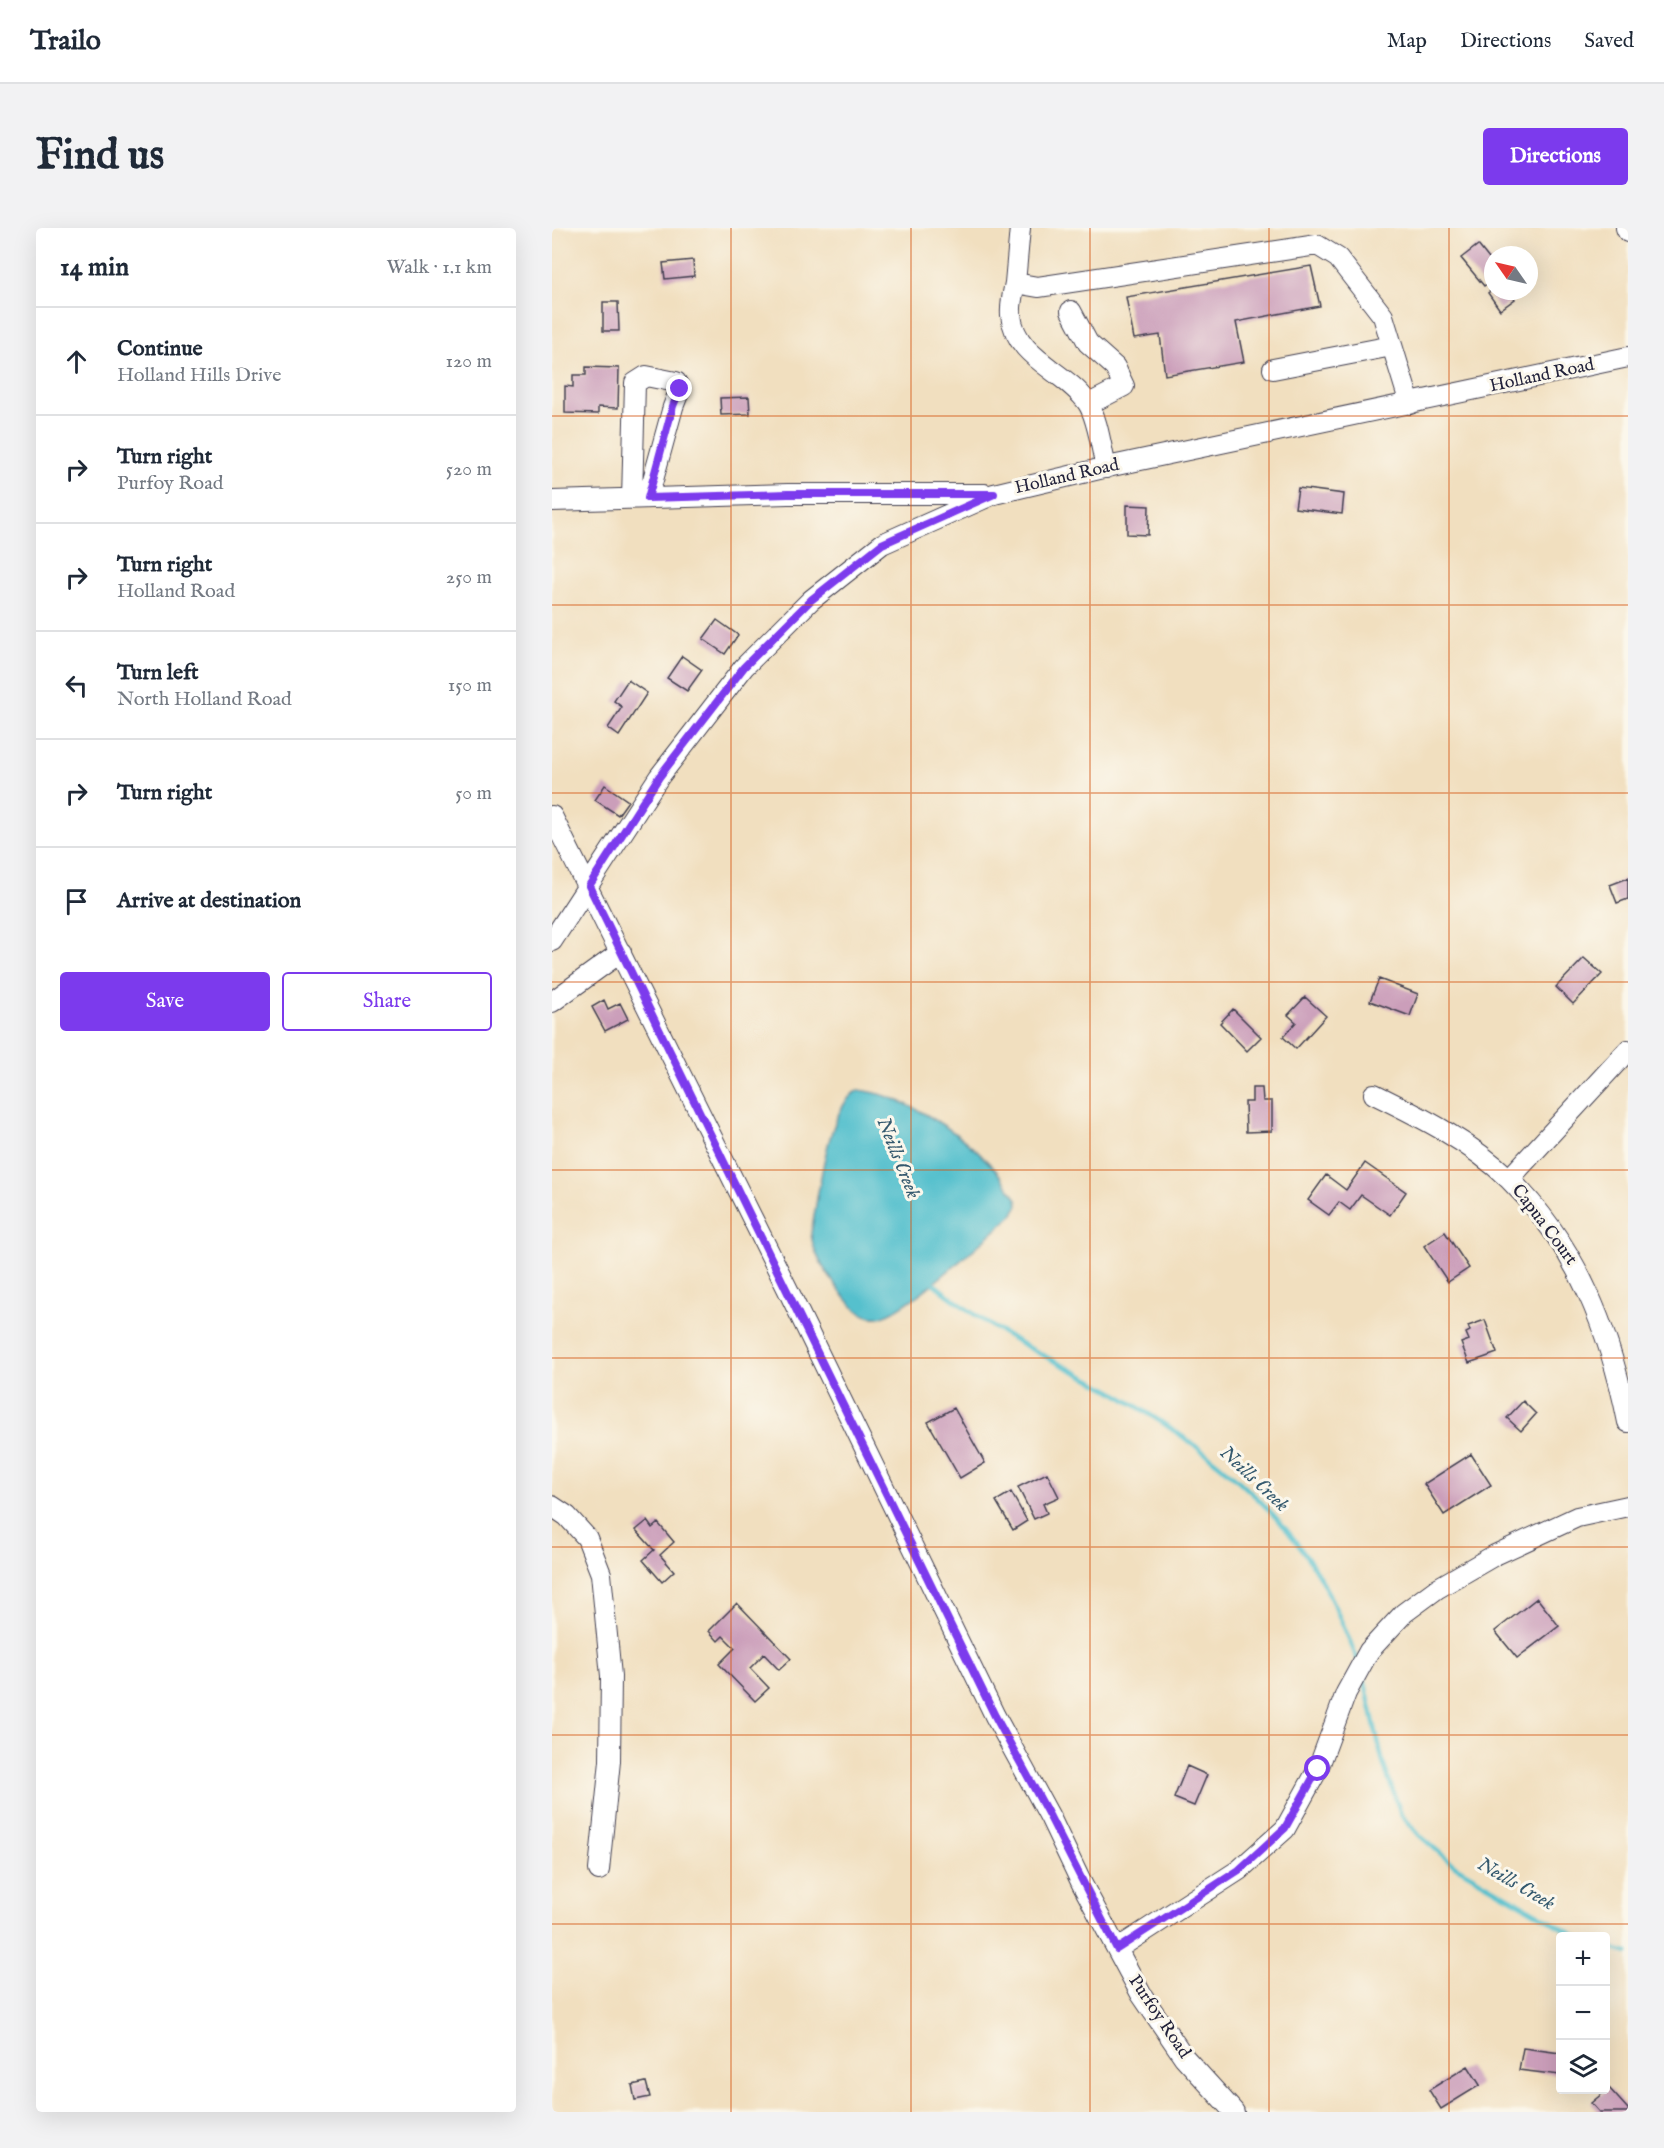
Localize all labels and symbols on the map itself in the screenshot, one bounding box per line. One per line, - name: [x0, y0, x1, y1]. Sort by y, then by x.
- north arrow: [1484, 246, 1538, 300]
- street label: Holland Road: [1488, 354, 1597, 398]
- route end: [666, 375, 692, 401]
- street label: Holland Road: [1013, 454, 1122, 500]
- water label: Neills Creek: [870, 1114, 926, 1202]
- street label: Capua Court: [1506, 1180, 1582, 1270]
- water label: Neills Creek: [1214, 1441, 1294, 1517]
- route start: [1304, 1755, 1330, 1781]
- water label: Neills Creek: [1473, 1852, 1559, 1916]
- street label: Purfoy Road: [1123, 1971, 1196, 2063]

